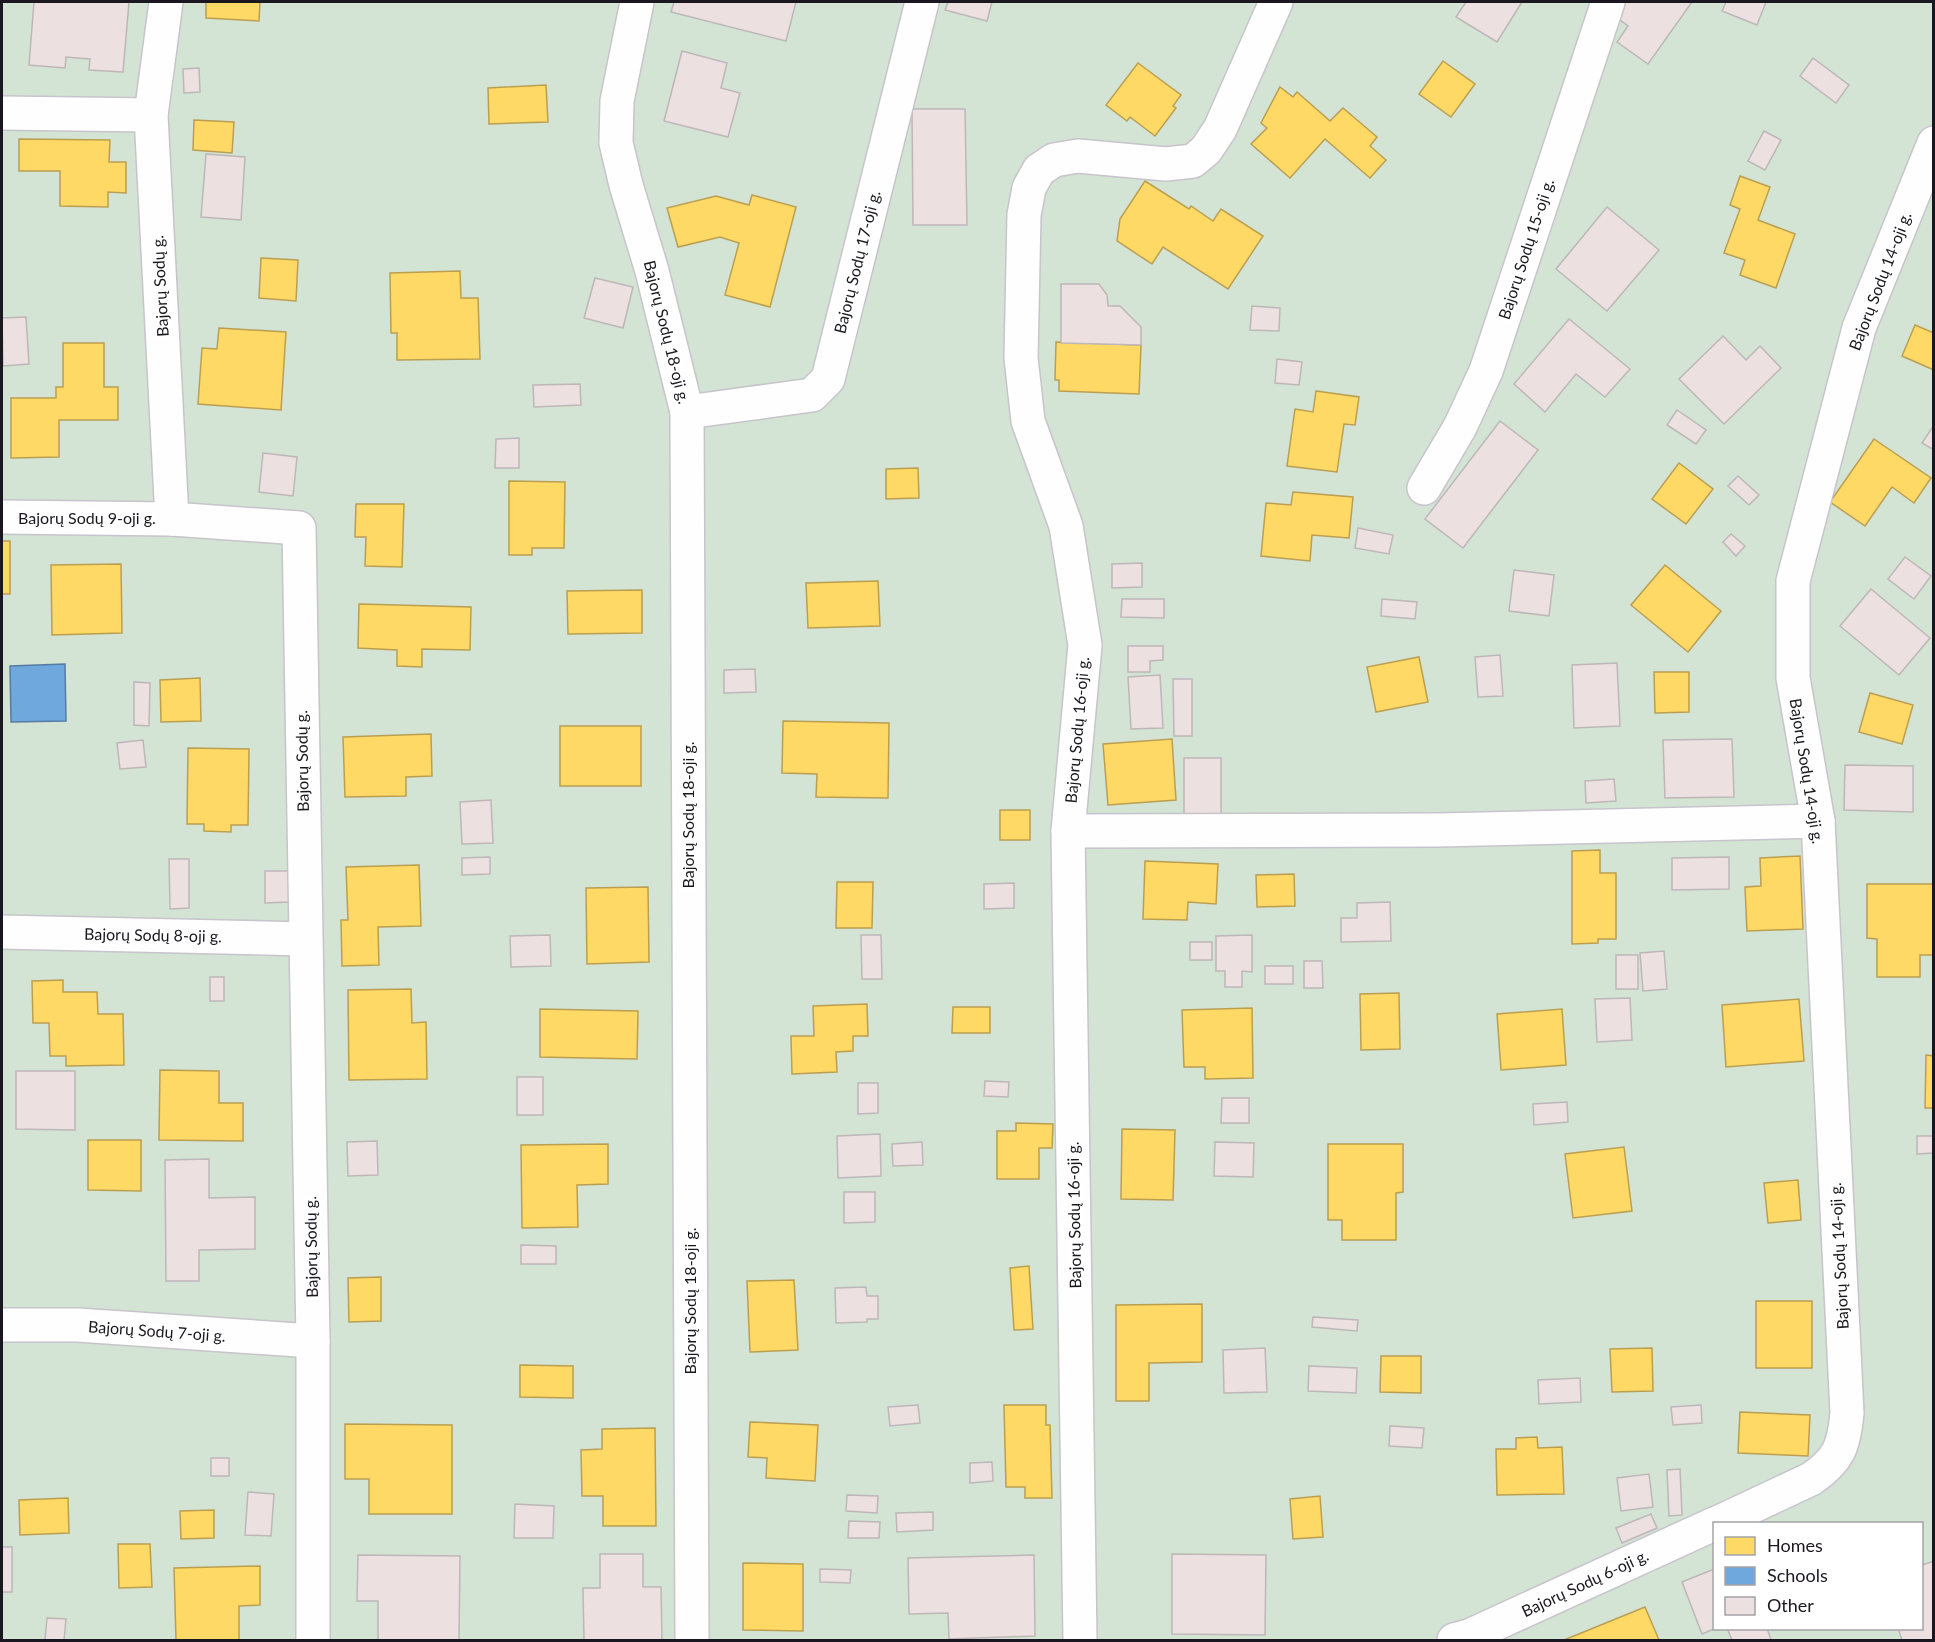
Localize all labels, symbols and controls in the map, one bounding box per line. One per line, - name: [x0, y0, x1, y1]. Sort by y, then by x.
- street label: Bajorų Sodų 15-oji g.: [1494, 176, 1557, 322]
- street label: Bajorų Sodų 17-oji g.: [830, 188, 884, 336]
- street label: Bajorų Sodų 14-oji g.: [1844, 209, 1915, 353]
- street label: Bajorų Sodų g.: [147, 235, 172, 337]
- street label: Bajorų Sodų 18-oji g.: [640, 258, 694, 406]
- street label: Bajorų Sodų 9-oji g.: [18, 508, 156, 527]
- street label: Bajorų Sodų 16-oji g.: [1061, 656, 1092, 804]
- street label: Bajorų Sodų 14-oji g.: [1787, 697, 1828, 845]
- street label: Bajorų Sodų g.: [291, 710, 312, 812]
- street label: Bajorų Sodų 18-oji g.: [678, 741, 697, 889]
- street label: Bajorų Sodų 8-oji g.: [84, 924, 222, 945]
- street label: Bajorų Sodų 16-oji g.: [1063, 1141, 1084, 1289]
- street label: Bajorų Sodų 14-oji g.: [1825, 1182, 1852, 1330]
- street label: Bajorų Sodų g.: [300, 1196, 321, 1298]
- street label: Bajorų Sodų 18-oji g.: [680, 1227, 699, 1375]
- street label: Bajorų Sodų 7-oji g.: [88, 1316, 226, 1345]
- legend: [1713, 1522, 1923, 1630]
- text: Homes: [1767, 1534, 1823, 1556]
- street label: Bajorų Sodų 6-oji g.: [1518, 1545, 1651, 1620]
- text: Schools: [1767, 1564, 1828, 1586]
- text: Other: [1767, 1594, 1814, 1616]

